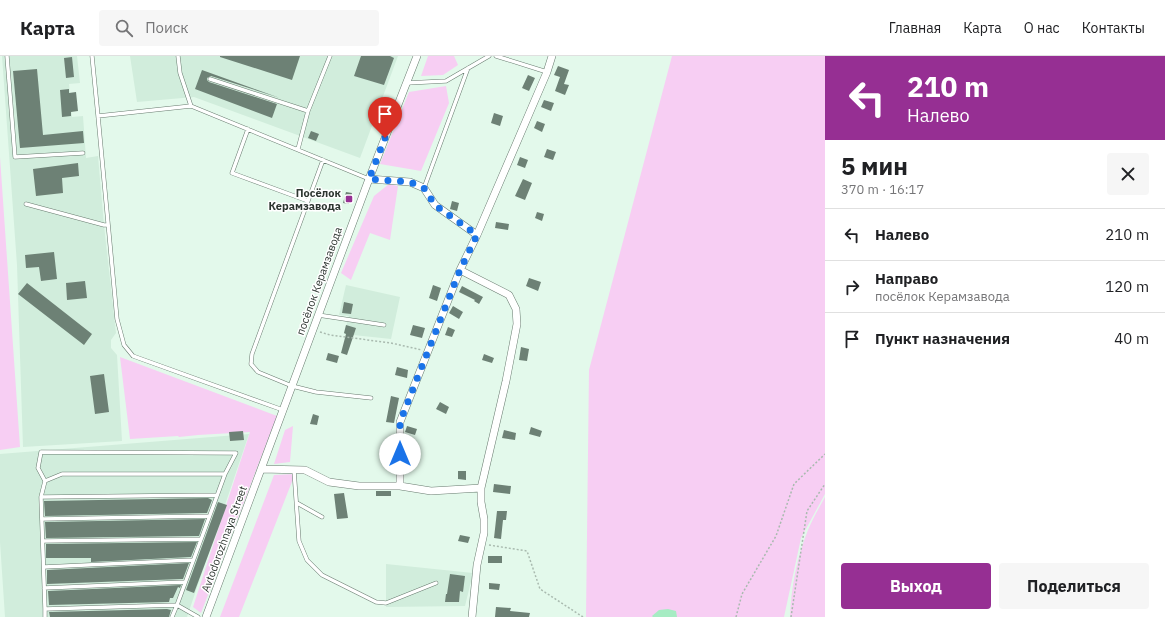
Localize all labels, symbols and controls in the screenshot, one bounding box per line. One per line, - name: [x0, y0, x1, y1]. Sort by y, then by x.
- search box: [99, 10, 379, 46]
- text: Карта: [20, 16, 75, 40]
- icon: search: [113, 17, 135, 39]
- text: Поиск: [145, 18, 189, 37]
- text: Главная: [889, 19, 941, 37]
- text: Карта: [963, 19, 1002, 37]
- text: О нас: [1024, 19, 1060, 37]
- text: Контакты: [1082, 19, 1145, 37]
- text: 210 m: [907, 68, 989, 105]
- icon: left: [841, 72, 893, 124]
- pin: [368, 97, 402, 138]
- icon: arrive: [374, 103, 396, 125]
- text: Налево: [907, 104, 970, 127]
- text: 5 мин: [841, 150, 908, 182]
- button: close: [1107, 153, 1149, 195]
- text: 370 m · 16:17: [841, 181, 924, 198]
- place label: Посёлок Керамзавода: [268, 186, 341, 213]
- marker: Посёлок Керамзавода: [344, 194, 354, 204]
- icon: left: [841, 224, 863, 246]
- street label: посёлок Керамзавода: [293, 225, 345, 337]
- text: Налево: [875, 225, 929, 244]
- text: 210 m: [1105, 225, 1149, 244]
- text: Направо: [875, 269, 938, 288]
- icon: right: [841, 276, 863, 298]
- text: 120 m: [1105, 277, 1149, 296]
- text: посёлок Керамзавода: [875, 288, 1010, 305]
- icon: arrive: [841, 328, 863, 350]
- text: Пункт назначения: [875, 329, 1010, 348]
- text: 40 m: [1114, 329, 1149, 348]
- position arrow: [379, 433, 421, 475]
- street label: Avtodorozhnaya Street: [198, 484, 250, 594]
- button: Выход: [841, 563, 991, 609]
- button: Поделиться: [999, 563, 1149, 609]

